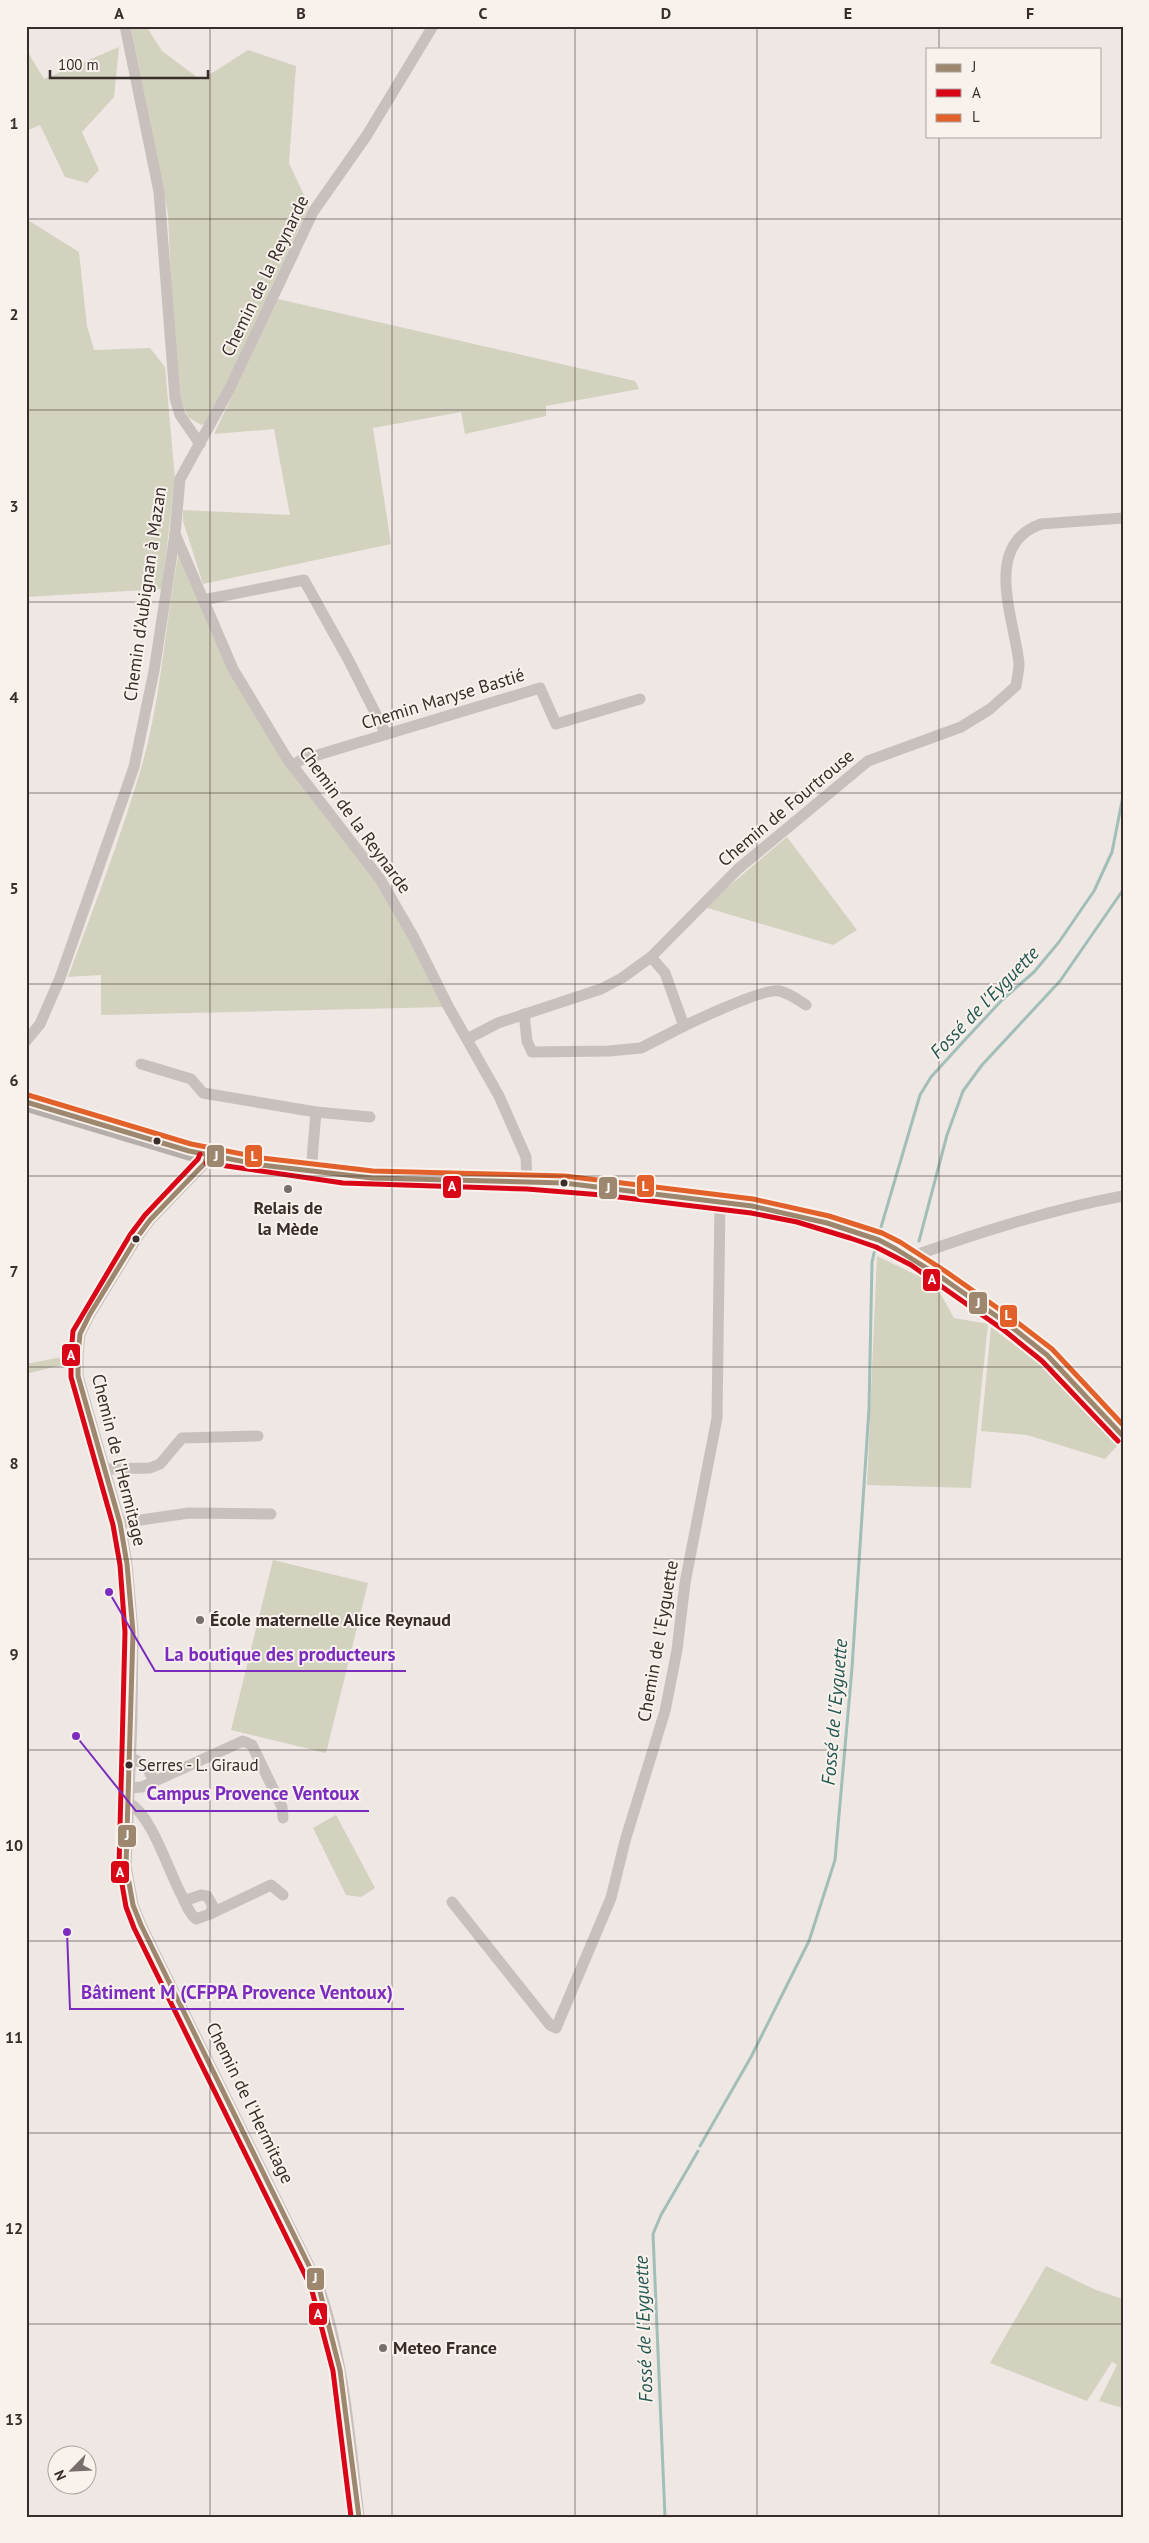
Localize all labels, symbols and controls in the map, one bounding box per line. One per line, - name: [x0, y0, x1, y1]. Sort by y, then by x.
- text: A: [114, 3, 124, 23]
- text: B: [296, 3, 306, 23]
- text: C: [479, 3, 488, 23]
- text: D: [661, 3, 671, 23]
- text: E: [844, 3, 852, 23]
- text: F: [1026, 3, 1034, 23]
- scale bar: [50, 48, 208, 80]
- legend: [926, 48, 1102, 138]
- text: 100 m: [58, 55, 99, 74]
- text: J: [971, 57, 976, 76]
- text: A: [972, 83, 981, 102]
- text: L: [972, 107, 980, 126]
- text: 1: [9, 113, 19, 133]
- street label: Chemin de la Reynarde: [215, 191, 314, 360]
- text: 2: [9, 304, 19, 324]
- street label: Chemin d'Aubignan à Mazan: [118, 485, 171, 703]
- text: 3: [9, 496, 19, 516]
- street label: Chemin Maryse Bastié: [358, 663, 527, 734]
- text: 4: [9, 687, 19, 707]
- street label: Chemin de la Reynarde: [294, 741, 417, 898]
- street label: Chemin de Fourtrouse: [713, 744, 858, 871]
- text: 5: [9, 878, 19, 898]
- water label: Fossé de l'Eyguette: [924, 941, 1044, 1063]
- text: 6: [9, 1070, 19, 1090]
- unlabelled marker: [152, 1136, 162, 1146]
- line badge: J: [206, 1144, 225, 1168]
- line badge: L: [244, 1144, 263, 1168]
- text: J: [213, 1147, 218, 1165]
- text: L: [250, 1147, 258, 1165]
- line badge: L: [636, 1174, 655, 1198]
- line badge: A: [442, 1175, 462, 1199]
- line badge: J: [598, 1176, 618, 1200]
- text: A: [448, 1177, 457, 1195]
- text: L: [641, 1177, 649, 1195]
- unlabelled marker: [559, 1178, 569, 1188]
- text: J: [605, 1179, 610, 1197]
- marker: Relais de la Mède: [282, 1183, 294, 1195]
- place label: Relais de la Mède: [253, 1196, 323, 1240]
- unlabelled marker: [131, 1234, 141, 1244]
- text: 7: [9, 1261, 19, 1281]
- line badge: A: [922, 1268, 941, 1292]
- text: A: [928, 1270, 937, 1288]
- line badge: J: [968, 1291, 988, 1315]
- text: J: [975, 1294, 980, 1312]
- line badge: L: [999, 1304, 1018, 1328]
- text: L: [1004, 1306, 1012, 1324]
- line badge: A: [61, 1343, 81, 1367]
- text: A: [67, 1346, 76, 1364]
- street label: Chemin de l'Hermitage: [87, 1371, 152, 1548]
- text: 8: [9, 1453, 19, 1473]
- street label: Chemin de l'Eyguette: [632, 1558, 683, 1724]
- place label: École maternelle Alice Reynaud: [210, 1608, 451, 1631]
- marker: École maternelle Alice Reynaud: [194, 1614, 206, 1626]
- callout: La boutique des producteurs: [155, 1637, 406, 1671]
- water label: Fossé de l'Eyguette: [816, 1638, 852, 1786]
- text: La boutique des producteurs: [165, 1642, 395, 1666]
- text: 9: [9, 1644, 19, 1664]
- place label: Serres - L. Giraud: [138, 1754, 259, 1776]
- marker: Serres - L. Giraud: [124, 1760, 134, 1770]
- callout: Campus Provence Ventoux: [136, 1777, 369, 1811]
- text: Campus Provence Ventoux: [146, 1781, 360, 1805]
- line badge: J: [117, 1824, 137, 1848]
- text: J: [124, 1826, 129, 1844]
- text: 10: [5, 1835, 23, 1855]
- line badge: A: [110, 1860, 130, 1884]
- text: A: [116, 1863, 125, 1881]
- callout: Bâtiment M (CFPPA Provence Ventoux): [70, 1975, 404, 2009]
- text: Bâtiment M (CFPPA Provence Ventoux): [81, 1980, 393, 2004]
- street label: Chemin de l'Hermitage: [201, 2018, 300, 2187]
- text: 11: [5, 2027, 23, 2047]
- text: 12: [5, 2218, 23, 2238]
- water label: Fossé de l'Eyguette: [628, 2255, 658, 2403]
- line badge: J: [306, 2267, 325, 2291]
- text: J: [312, 2269, 317, 2287]
- line badge: A: [308, 2302, 328, 2326]
- text: A: [314, 2305, 323, 2323]
- place label: Meteo France: [393, 2336, 497, 2359]
- marker: Meteo France: [377, 2342, 389, 2354]
- text: 13: [5, 2409, 23, 2429]
- north arrow: [48, 2446, 98, 2496]
- text: N: [50, 2467, 70, 2483]

